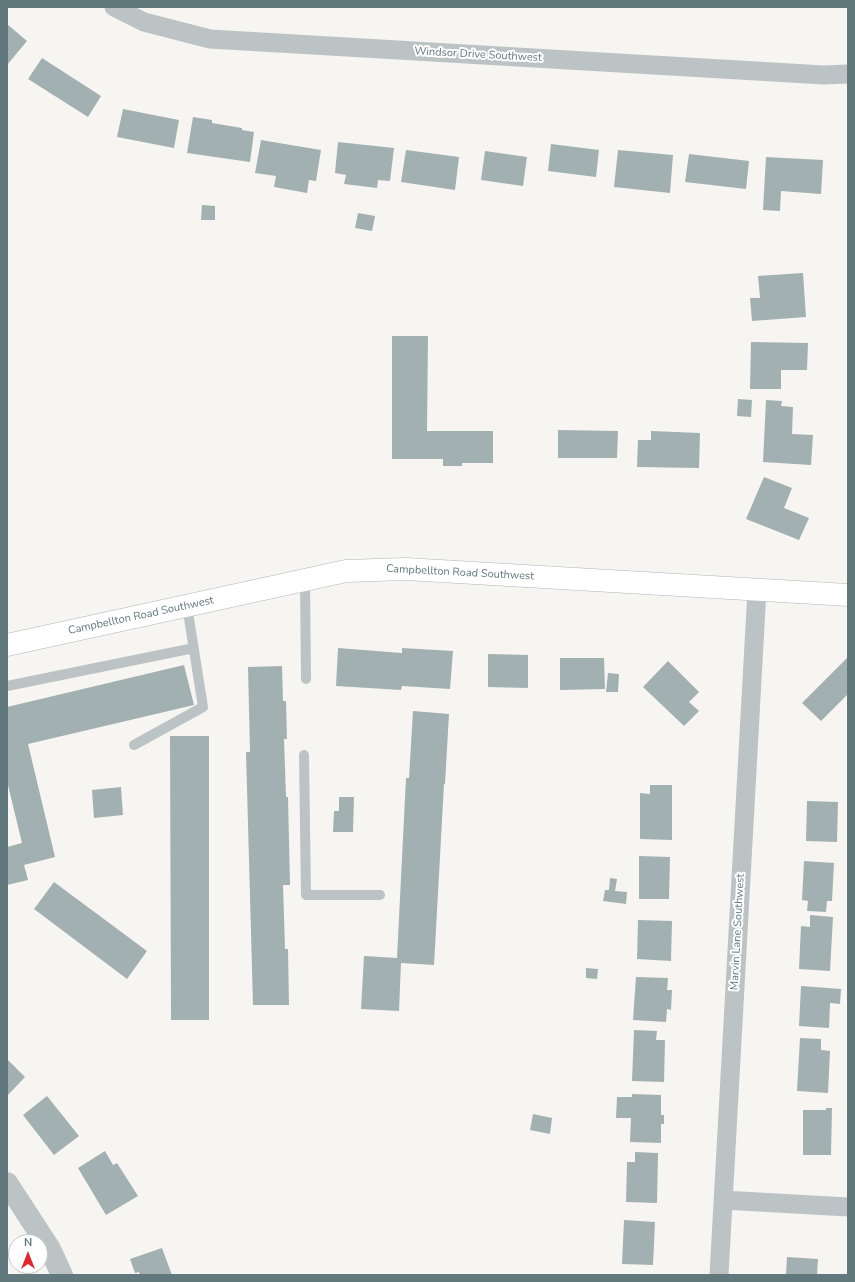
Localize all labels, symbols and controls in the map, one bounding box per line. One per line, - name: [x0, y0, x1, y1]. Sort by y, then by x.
- street label: Windsor Drive Southwest: [414, 45, 542, 65]
- street label: Campbellton Road Southwest: [386, 563, 534, 583]
- street label: Campbellton Road Southwest: [67, 594, 215, 638]
- street label: Marvin Lane Southwest: [728, 873, 748, 991]
- north arrow: [8, 1234, 48, 1274]
- text: N: [24, 1235, 32, 1250]

